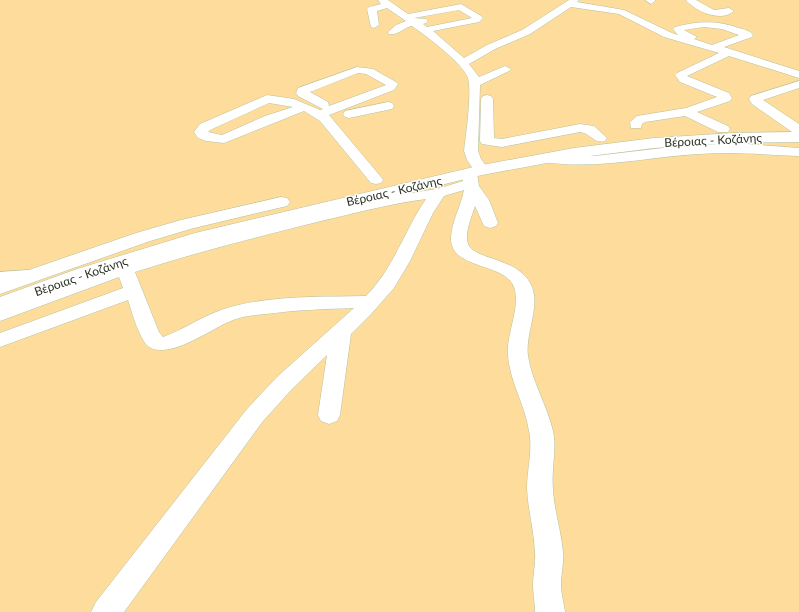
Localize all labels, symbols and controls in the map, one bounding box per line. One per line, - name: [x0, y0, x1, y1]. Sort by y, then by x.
- street label: Βέροιας - Κοζάνης: [664, 130, 763, 150]
- street label: Βέροιας - Κοζάνης: [345, 173, 444, 209]
- street label: Βέροιας - Κοζάνης: [32, 253, 130, 299]

